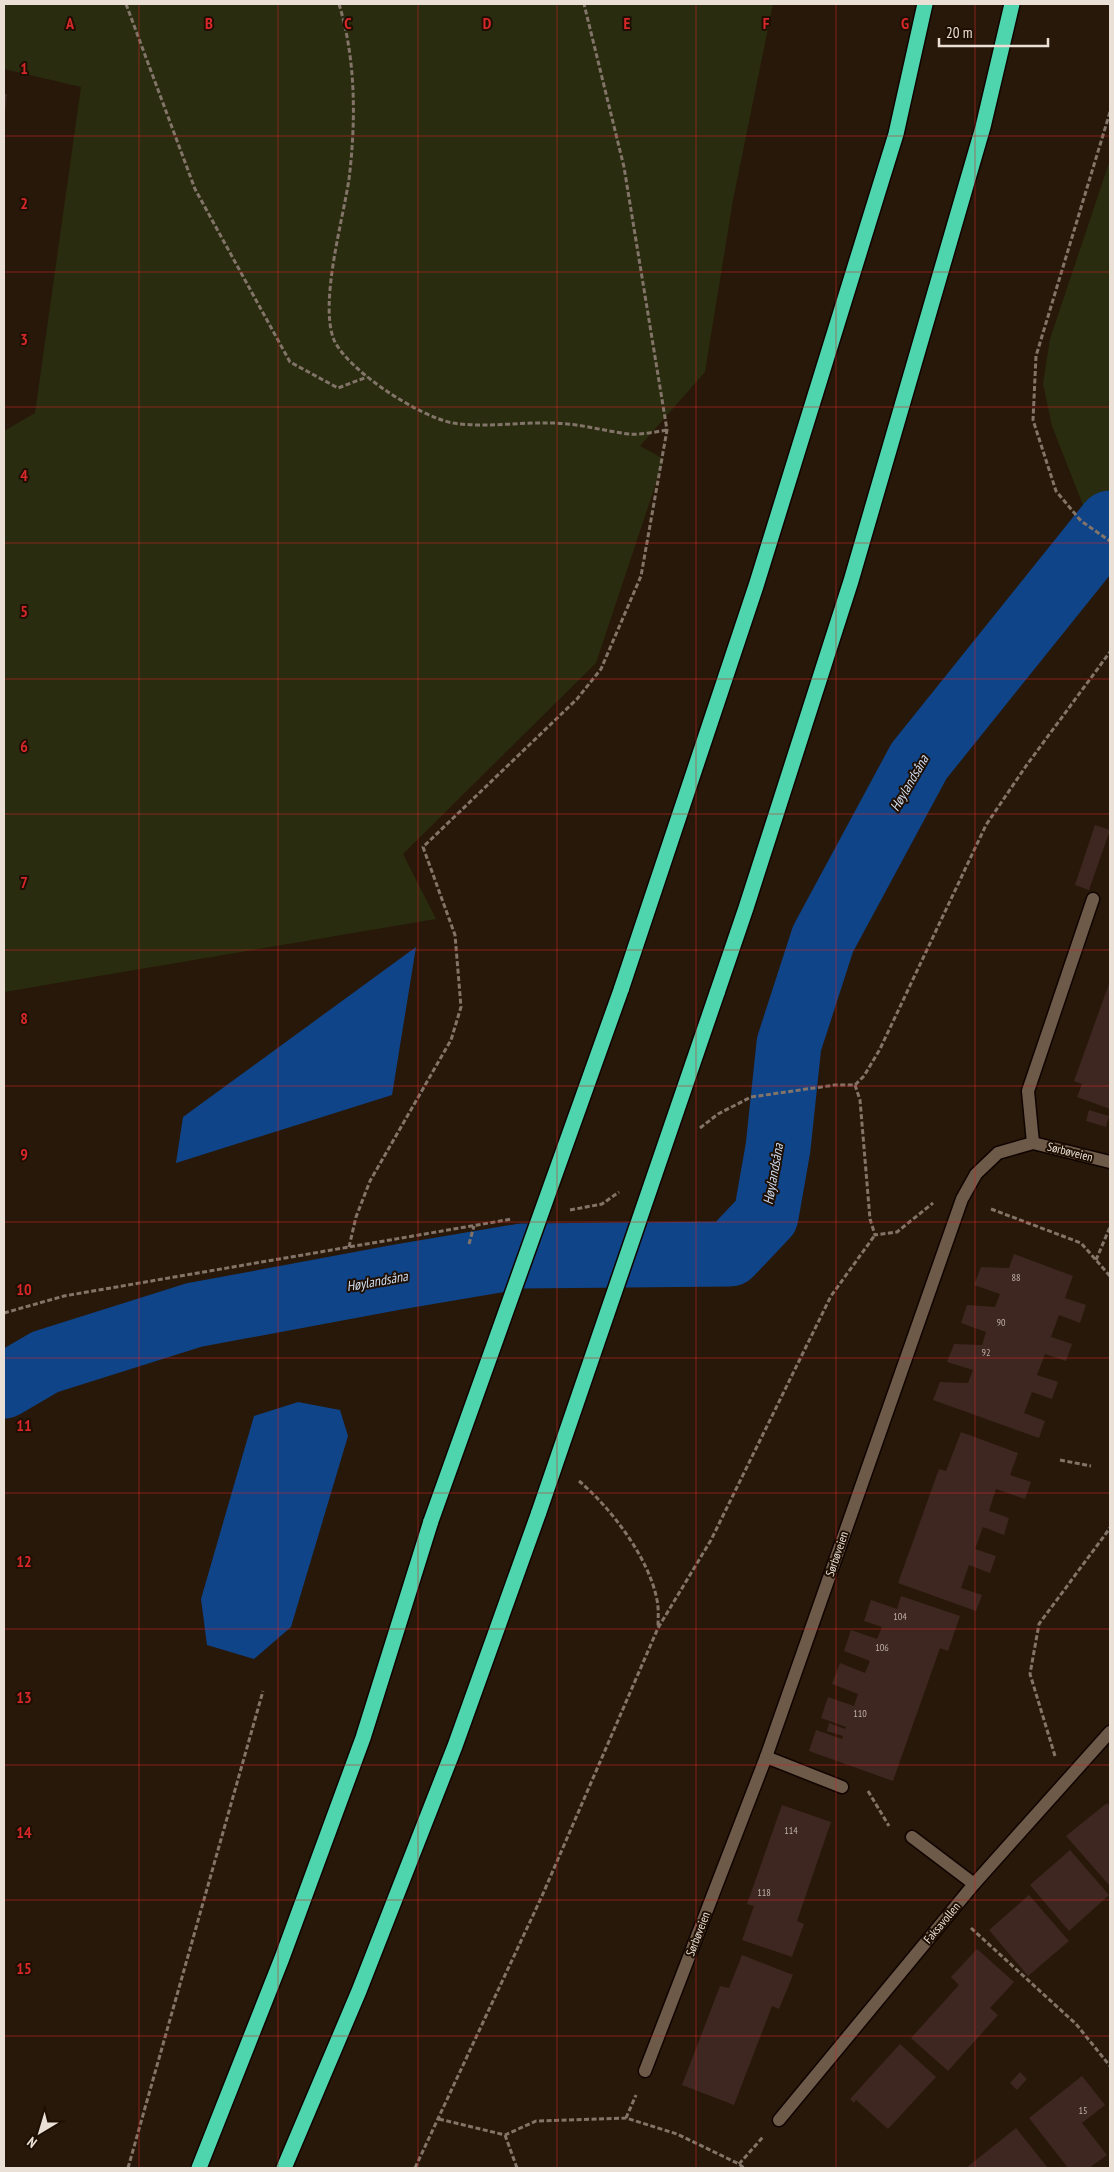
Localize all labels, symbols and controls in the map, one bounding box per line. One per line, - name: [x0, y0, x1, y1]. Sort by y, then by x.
- text: A: [65, 13, 75, 33]
- text: B: [205, 13, 213, 33]
- text: C: [344, 13, 352, 33]
- text: D: [483, 13, 492, 33]
- text: E: [624, 13, 631, 33]
- text: F: [763, 13, 770, 33]
- text: G: [901, 13, 909, 33]
- scale bar: [939, 15, 1048, 47]
- text: 20 m: [946, 23, 972, 42]
- text: 1: [20, 58, 28, 78]
- text: 2: [20, 193, 28, 213]
- text: 3: [20, 329, 28, 349]
- text: 4: [20, 465, 28, 485]
- text: 5: [20, 601, 28, 621]
- text: 6: [20, 736, 28, 756]
- water label: Høylandsåna: [886, 750, 933, 814]
- text: 7: [20, 872, 28, 892]
- text: 8: [20, 1008, 28, 1028]
- street label: Sørbøveien: [1046, 1139, 1094, 1164]
- water label: Høylandsåna: [759, 1141, 787, 1206]
- text: 9: [20, 1144, 28, 1164]
- water label: Høylandsåna: [345, 1267, 410, 1295]
- house number: 88: [1012, 1271, 1021, 1284]
- text: 10: [16, 1279, 32, 1299]
- house number: 90: [997, 1316, 1006, 1329]
- house number: 92: [982, 1346, 991, 1359]
- text: 11: [16, 1415, 32, 1435]
- street label: Sørbøveien: [822, 1529, 851, 1578]
- text: 12: [16, 1551, 32, 1571]
- house number: 104: [893, 1610, 907, 1623]
- house number: 106: [875, 1641, 889, 1654]
- text: 13: [16, 1687, 32, 1707]
- house number: 110: [853, 1707, 867, 1720]
- text: 14: [16, 1822, 32, 1842]
- house number: 114: [784, 1824, 798, 1837]
- house number: 118: [757, 1886, 771, 1899]
- street label: Faksavollen: [920, 1899, 963, 1946]
- street label: Sørbøveien: [682, 1909, 713, 1958]
- text: 15: [16, 1958, 32, 1978]
- house number: 15: [1079, 2104, 1088, 2117]
- north arrow: [15, 2107, 65, 2157]
- text: N: [23, 2133, 41, 2152]

